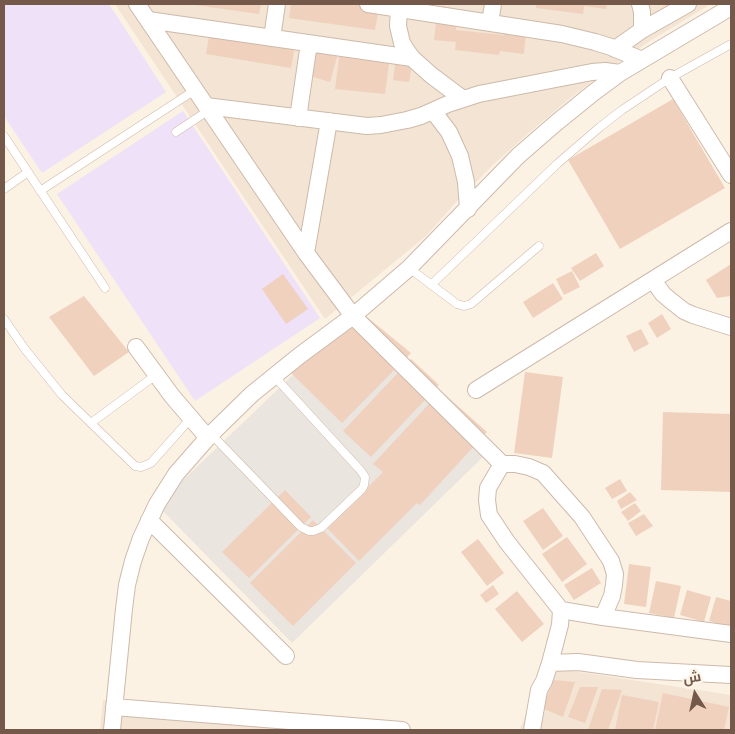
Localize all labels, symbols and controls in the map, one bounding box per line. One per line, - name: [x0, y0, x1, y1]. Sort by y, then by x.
- north arrow: [670, 669, 720, 719]
- text: ش: [682, 669, 703, 689]

